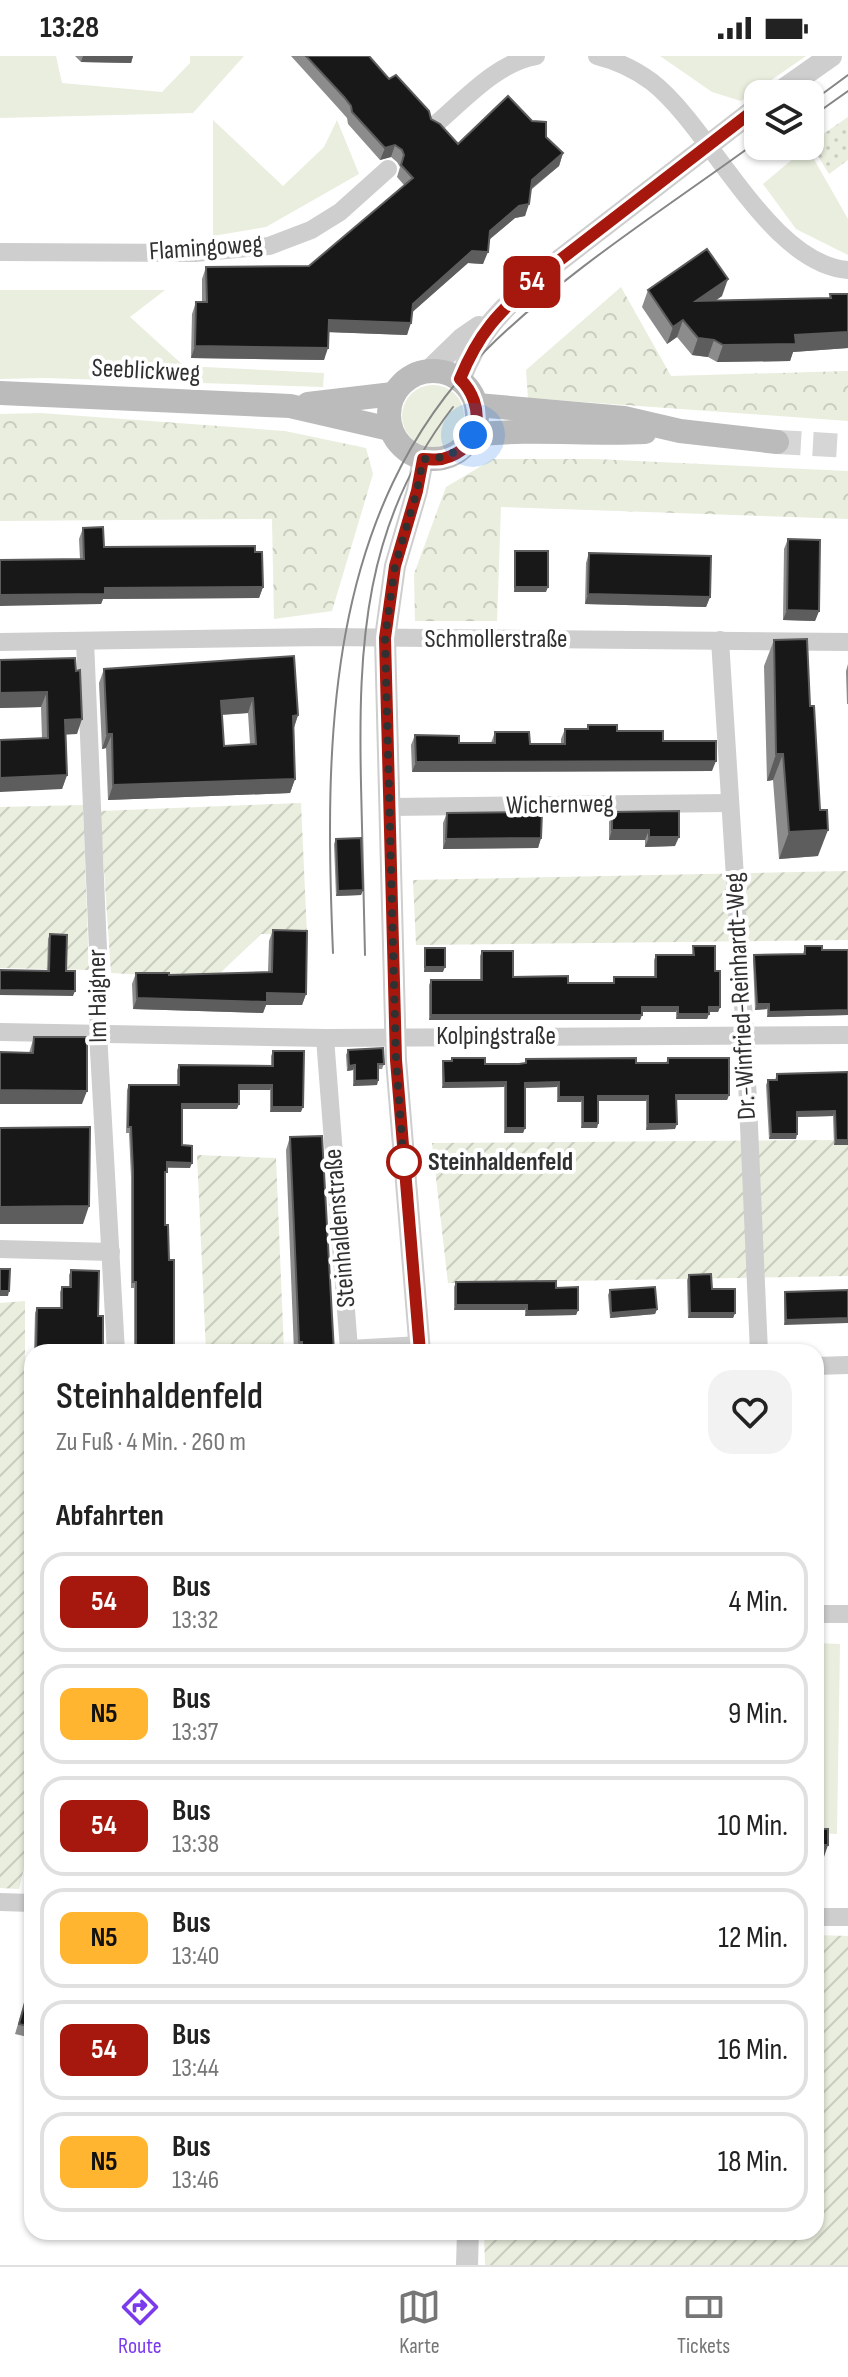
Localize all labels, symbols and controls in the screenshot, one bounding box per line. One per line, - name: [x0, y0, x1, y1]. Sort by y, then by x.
- text: 13:28: [40, 10, 99, 46]
- map controls: [744, 80, 824, 160]
- button: layers: [744, 80, 824, 160]
- street label: Flamingoweg: [148, 229, 264, 267]
- line badge: 54: [496, 256, 568, 308]
- text: 54: [519, 265, 545, 298]
- street label: Seeblickweg: [91, 353, 201, 389]
- your location: [453, 415, 493, 455]
- street label: Schmollerstraße: [424, 624, 568, 655]
- street label: Wichernweg: [506, 789, 614, 821]
- street label: Dr.-Winfried-Reinhardt-Weg: [719, 872, 763, 1120]
- street label: Im Haigner: [82, 948, 114, 1043]
- street label: Kolpingstraße: [436, 1021, 556, 1052]
- marker: Steinhaldenfeld: [387, 1145, 421, 1179]
- street label: Steinhaldenstraße: [318, 1147, 362, 1309]
- place label: Steinhaldenfeld: [428, 1147, 573, 1178]
- button: heart: [708, 1370, 792, 1454]
- text: Steinhaldenfeld: [56, 1374, 263, 1419]
- text: Zu Fuß · 4 Min. · 260 m: [56, 1427, 246, 1458]
- text: Abfahrten: [56, 1498, 164, 1534]
- text: Bus: [172, 1569, 211, 1605]
- text: 4 Min.: [729, 1584, 788, 1620]
- text: 54: [91, 1585, 117, 1618]
- text: 13:32: [172, 1605, 219, 1636]
- text: Bus: [172, 1681, 211, 1717]
- text: 9 Min.: [728, 1696, 788, 1732]
- text: N5: [90, 1697, 118, 1730]
- text: 13:37: [172, 1717, 218, 1748]
- text: Bus: [172, 1793, 211, 1829]
- text: 10 Min.: [717, 1808, 788, 1844]
- text: 54: [91, 1809, 117, 1842]
- text: 13:38: [172, 1829, 219, 1860]
- text: Bus: [172, 1905, 211, 1941]
- text: 12 Min.: [718, 1920, 788, 1956]
- text: N5: [90, 1921, 118, 1954]
- text: 13:40: [172, 1941, 219, 1972]
- text: Bus: [172, 2017, 211, 2053]
- text: 16 Min.: [718, 2032, 788, 2068]
- text: 54: [91, 2033, 117, 2066]
- text: 13:44: [172, 2053, 219, 2084]
- text: Bus: [172, 2129, 211, 2165]
- text: 18 Min.: [718, 2144, 788, 2180]
- text: N5: [90, 2145, 118, 2178]
- text: 13:46: [172, 2165, 219, 2196]
- tab: Route: [118, 2285, 162, 2360]
- tab: Karte: [397, 2285, 441, 2360]
- tab: Tickets: [677, 2285, 730, 2360]

